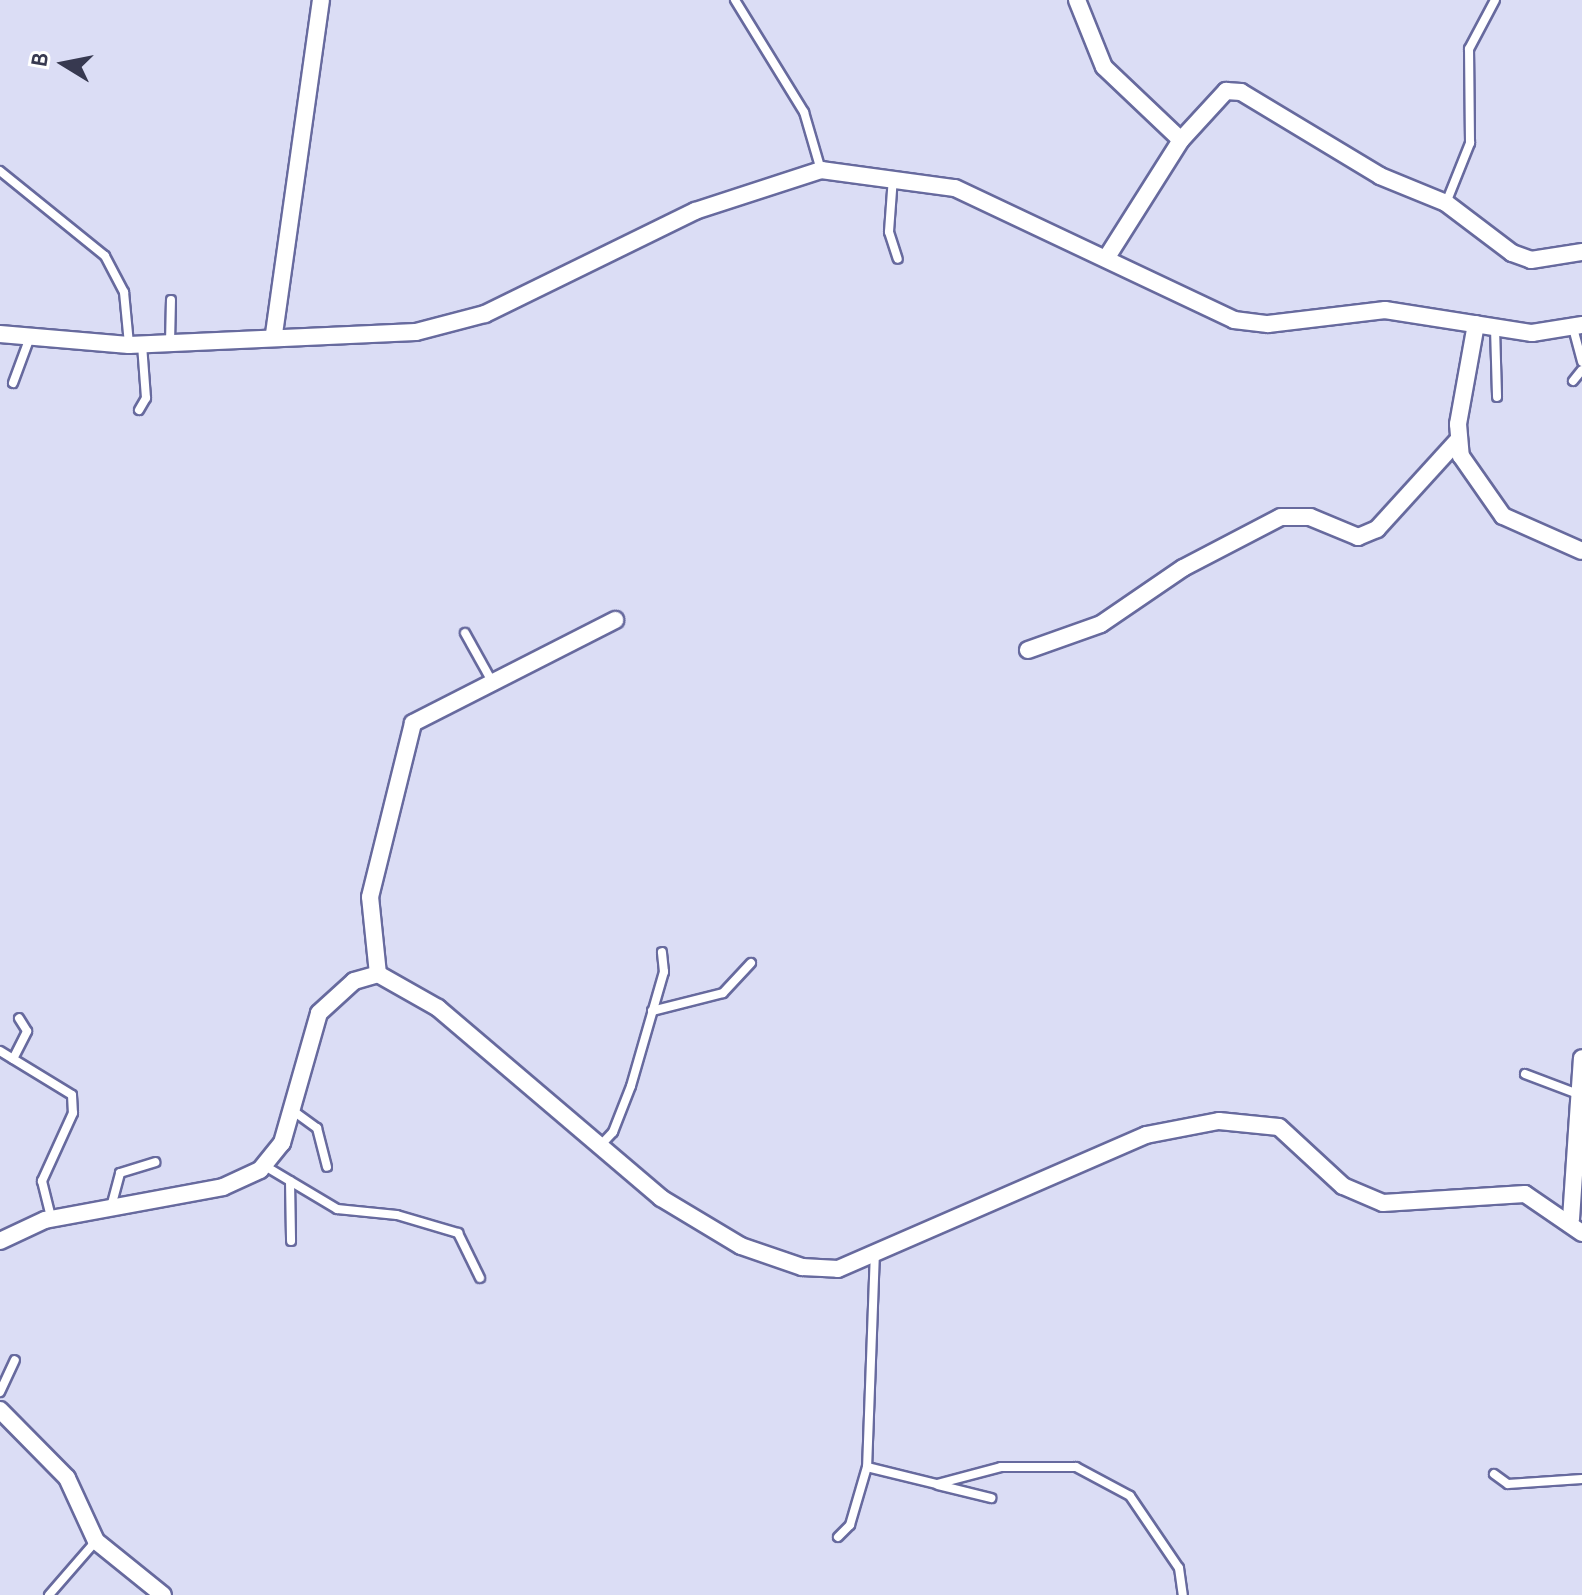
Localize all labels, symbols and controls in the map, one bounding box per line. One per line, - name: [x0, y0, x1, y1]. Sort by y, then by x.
- north arrow: [24, 24, 104, 104]
- text: B: [25, 51, 54, 69]

